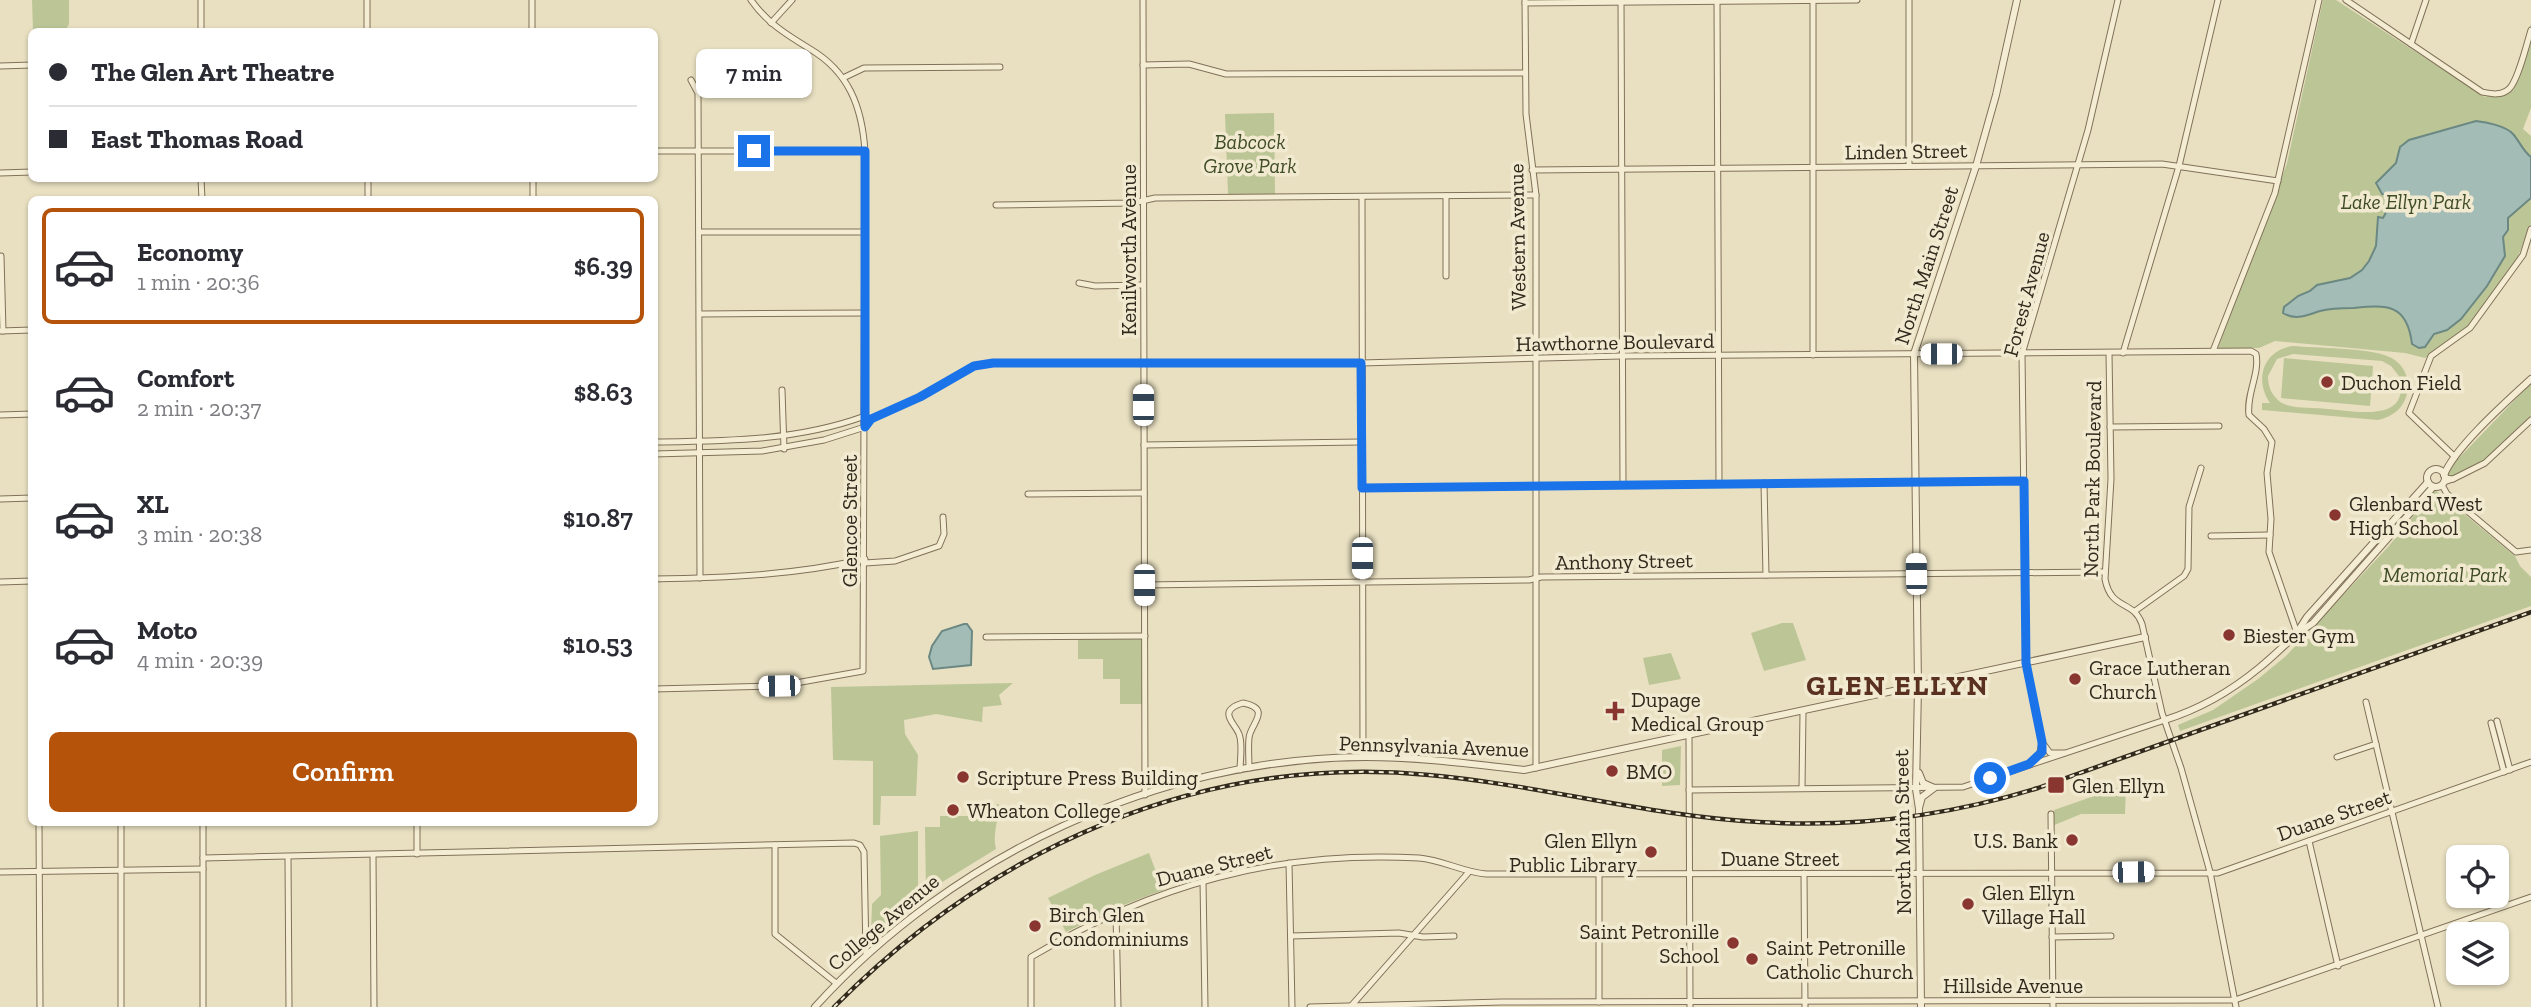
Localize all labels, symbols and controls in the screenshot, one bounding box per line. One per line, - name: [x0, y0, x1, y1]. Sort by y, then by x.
- callout: 7 min: [696, 50, 812, 99]
- text: The Glen Art Theatre: [91, 56, 334, 88]
- text: 7 min: [726, 59, 782, 87]
- text: East Thomas Road: [91, 123, 303, 155]
- park label: Babcock Grove Park: [1203, 129, 1297, 178]
- route end: [738, 135, 770, 167]
- street label: Linden Street: [1844, 137, 1968, 165]
- street label: Western Avenue: [1503, 163, 1531, 311]
- street label: Kenilworth Avenue: [1116, 164, 1141, 336]
- street label: North Main Street: [1889, 182, 1963, 347]
- park label: Lake Ellyn Park: [2341, 189, 2471, 214]
- street label: Forest Avenue: [1997, 229, 2055, 359]
- icon: car: [53, 235, 116, 298]
- text: Economy: [137, 236, 243, 268]
- text: $6.39: [574, 250, 633, 282]
- text: 1 min · 20:36: [137, 268, 260, 296]
- street label: Hawthorne Boulevard: [1515, 328, 1715, 356]
- car: [1921, 344, 1963, 365]
- icon: car: [53, 361, 116, 424]
- text: Comfort: [137, 362, 234, 394]
- place label: Duchon Field: [2341, 370, 2462, 395]
- marker: Duchon Field: [2319, 374, 2335, 390]
- text: $8.63: [574, 376, 633, 408]
- street label: North Park Boulevard: [2078, 380, 2106, 578]
- car: [1133, 384, 1154, 426]
- text: 2 min · 20:37: [137, 394, 261, 422]
- street label: Glencoe Street: [837, 455, 862, 587]
- icon: car: [53, 487, 116, 550]
- text: XL: [137, 488, 169, 520]
- place label: Glenbard West High School: [2349, 491, 2482, 540]
- text: $10.87: [563, 502, 633, 534]
- marker: Glenbard West High School: [2327, 507, 2343, 523]
- text: 3 min · 20:38: [137, 520, 262, 548]
- car: [1352, 537, 1373, 579]
- street label: Anthony Street: [1555, 547, 1693, 575]
- car: [1906, 553, 1927, 595]
- park label: Memorial Park: [2383, 562, 2507, 587]
- car: [1134, 564, 1155, 606]
- icon: car: [53, 613, 116, 676]
- text: Moto: [137, 614, 197, 646]
- place label: Biester Gym: [2243, 623, 2355, 648]
- marker: Biester Gym: [2221, 627, 2237, 643]
- text: $10.53: [562, 628, 633, 660]
- text: 4 min · 20:39: [137, 646, 263, 674]
- place label: Grace Lutheran Church: [2089, 655, 2230, 704]
- district label: GLEN ELLYN: [1806, 669, 1990, 702]
- marker: Grace Lutheran Church: [2067, 671, 2083, 687]
- car: [758, 675, 801, 697]
- place label: Dupage Medical Group: [1631, 687, 1764, 736]
- marker: Dupage Medical Group: [1605, 701, 1625, 721]
- street label: Pennsylvania Avenue: [1339, 730, 1530, 762]
- button: Confirm: [49, 732, 637, 812]
- street label: North Main Street: [1888, 749, 1916, 915]
- place label: BMO: [1626, 759, 1672, 784]
- route start: [1974, 762, 2006, 794]
- marker: BMO: [1604, 763, 1620, 779]
- place label: Scripture Press Building: [977, 765, 1198, 790]
- marker: Scripture Press Building: [955, 769, 971, 785]
- place label: Glen Ellyn: [2072, 773, 2165, 798]
- marker: Glen Ellyn: [2046, 775, 2066, 795]
- street label: Duane Street: [2274, 784, 2394, 846]
- place label: Wheaton College: [967, 798, 1121, 823]
- marker: Wheaton College: [945, 802, 961, 818]
- place label: Glen Ellyn Public Library: [1509, 828, 1637, 877]
- place label: U.S. Bank: [1973, 828, 2058, 853]
- marker: U.S. Bank: [2064, 832, 2080, 848]
- street label: Duane Street: [1153, 838, 1275, 891]
- marker: Glen Ellyn Public Library: [1643, 844, 1659, 860]
- map controls: [2446, 845, 2509, 985]
- button: locate: [2446, 845, 2509, 908]
- street label: Duane Street: [1721, 846, 1840, 871]
- car: [2112, 861, 2155, 883]
- street label: College Avenue: [822, 868, 944, 976]
- place label: Glen Ellyn Village Hall: [1981, 880, 2086, 929]
- marker: Glen Ellyn Village Hall: [1960, 896, 1976, 912]
- place label: Birch Glen Condominiums: [1049, 902, 1189, 951]
- marker: Birch Glen Condominiums: [1027, 918, 1043, 934]
- place label: Saint Petronille School: [1579, 919, 1719, 968]
- button: layers: [2446, 922, 2509, 985]
- marker: Saint Petronille School: [1725, 935, 1741, 951]
- place label: Saint Petronille Catholic Church: [1766, 935, 1914, 984]
- marker: Saint Petronille Catholic Church: [1744, 951, 1760, 967]
- street label: Hillside Avenue: [1943, 973, 2083, 998]

